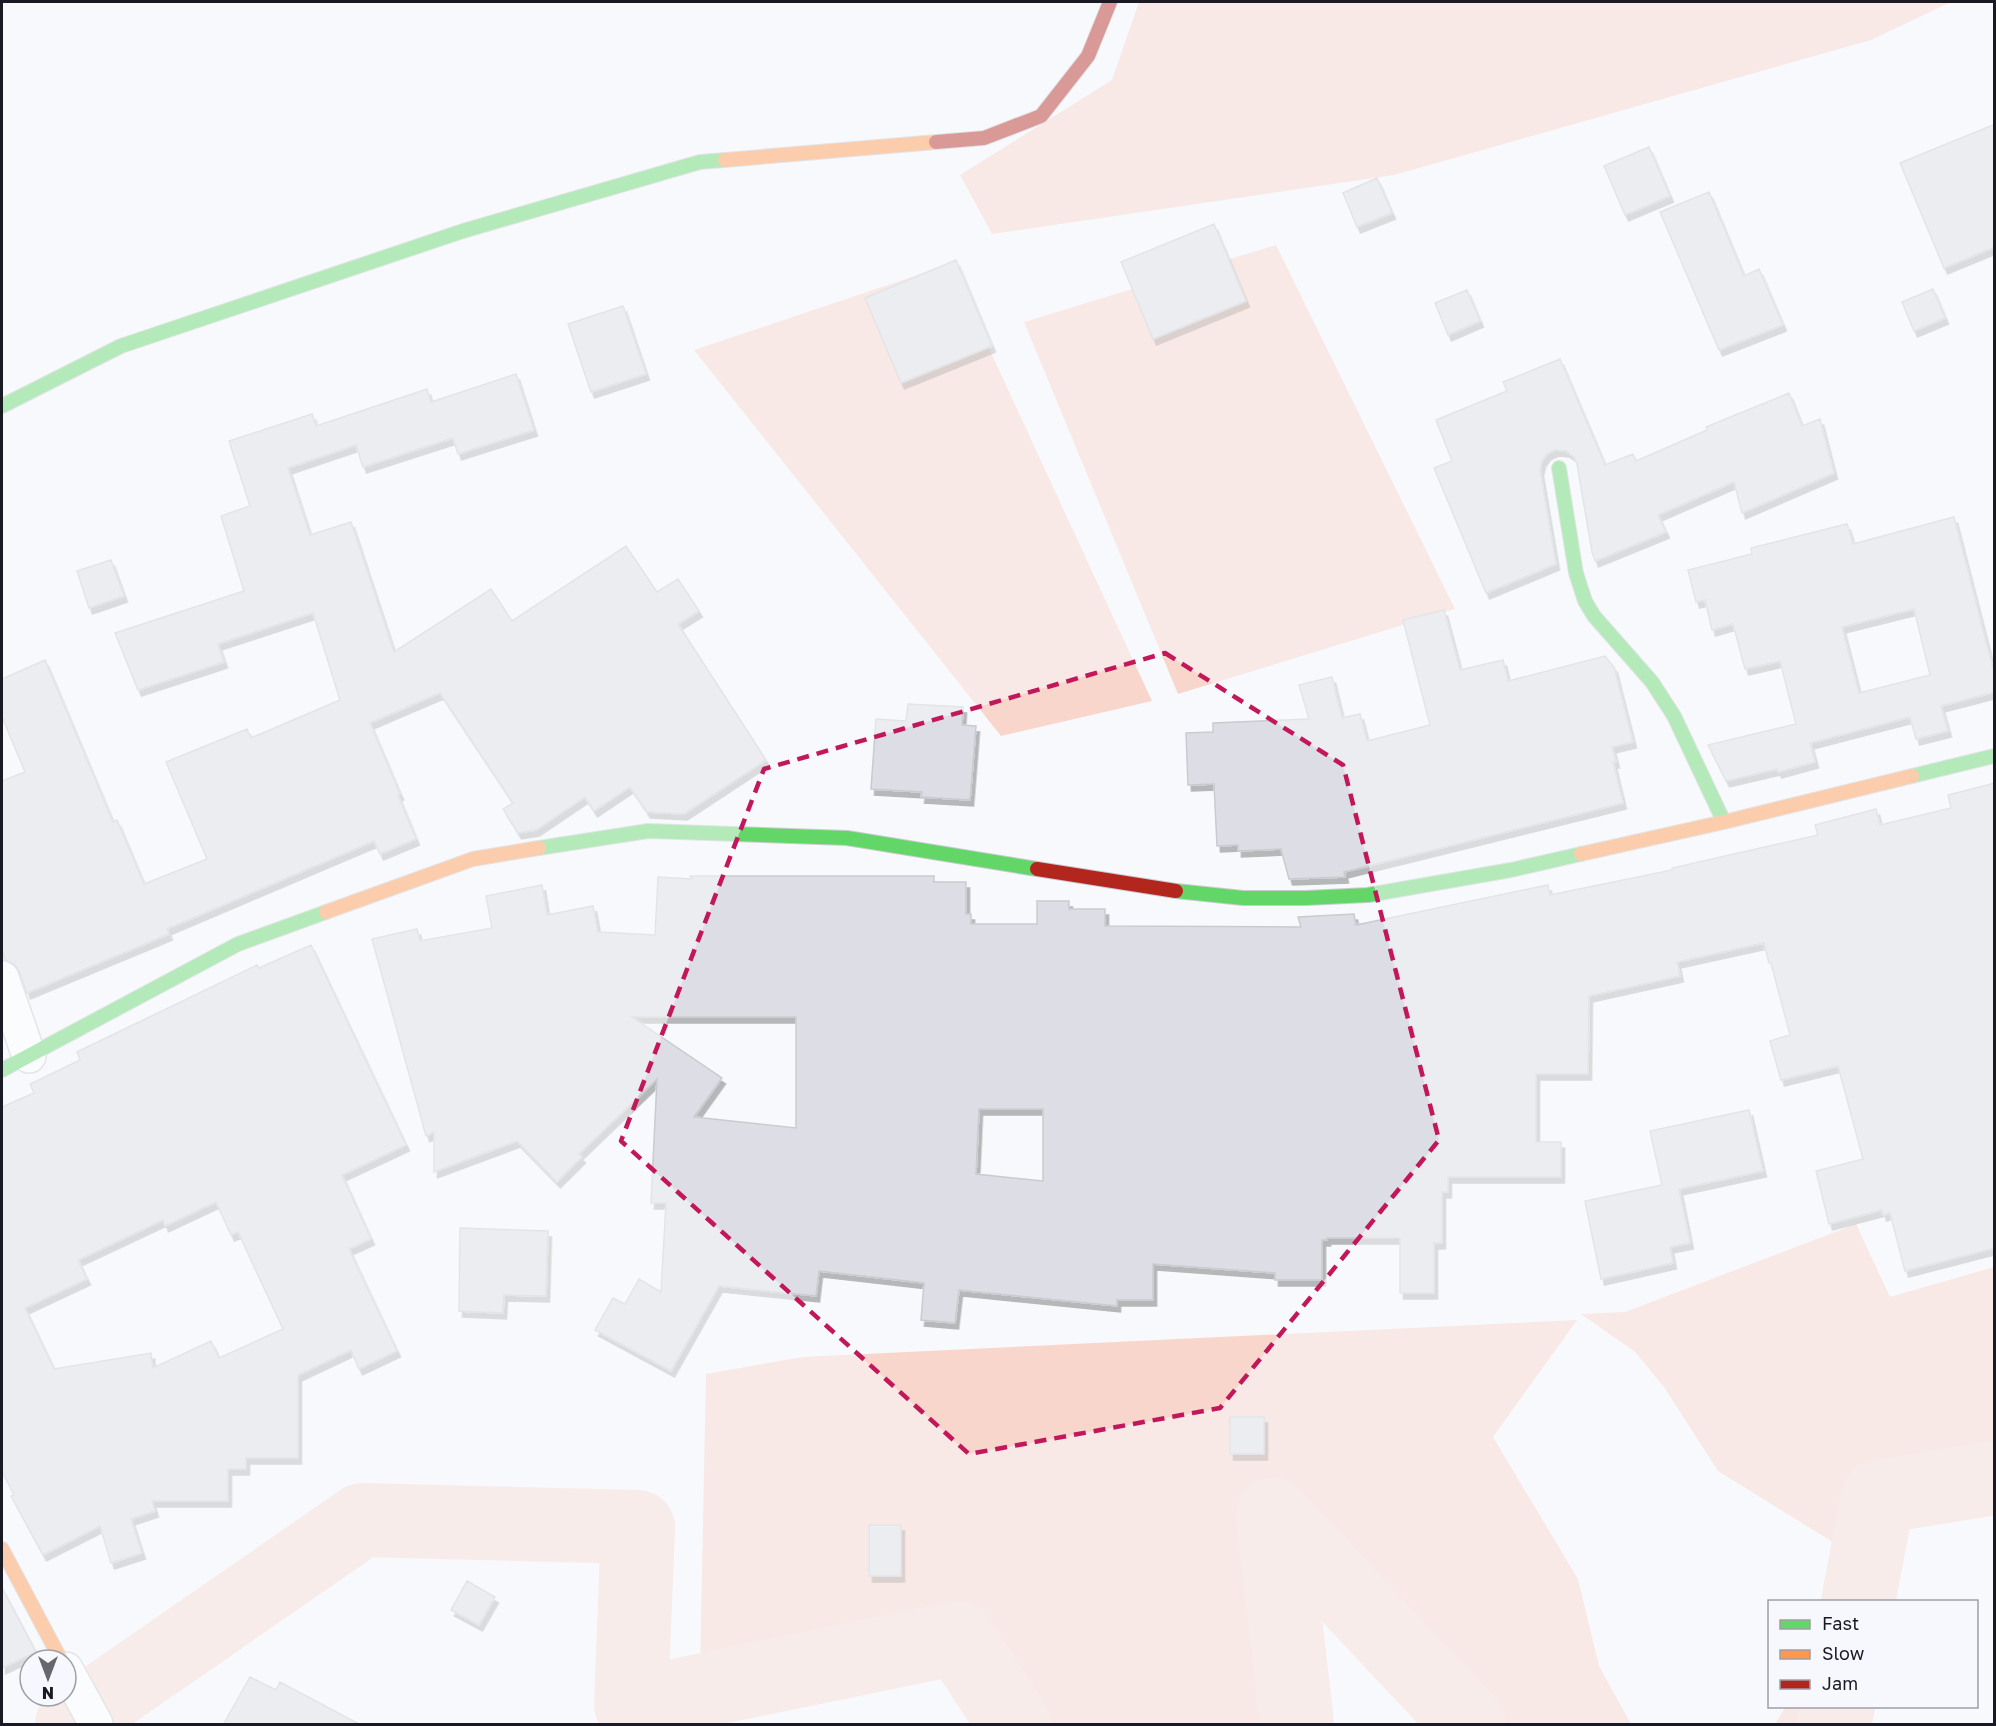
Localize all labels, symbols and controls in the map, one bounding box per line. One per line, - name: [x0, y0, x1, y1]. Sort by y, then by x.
- legend: [1768, 1600, 1978, 1708]
- text: Fast: [1822, 1612, 1859, 1634]
- text: Slow: [1822, 1642, 1865, 1664]
- north arrow: [18, 1648, 78, 1708]
- text: Jam: [1822, 1672, 1858, 1694]
- text: N: [42, 1683, 54, 1703]

